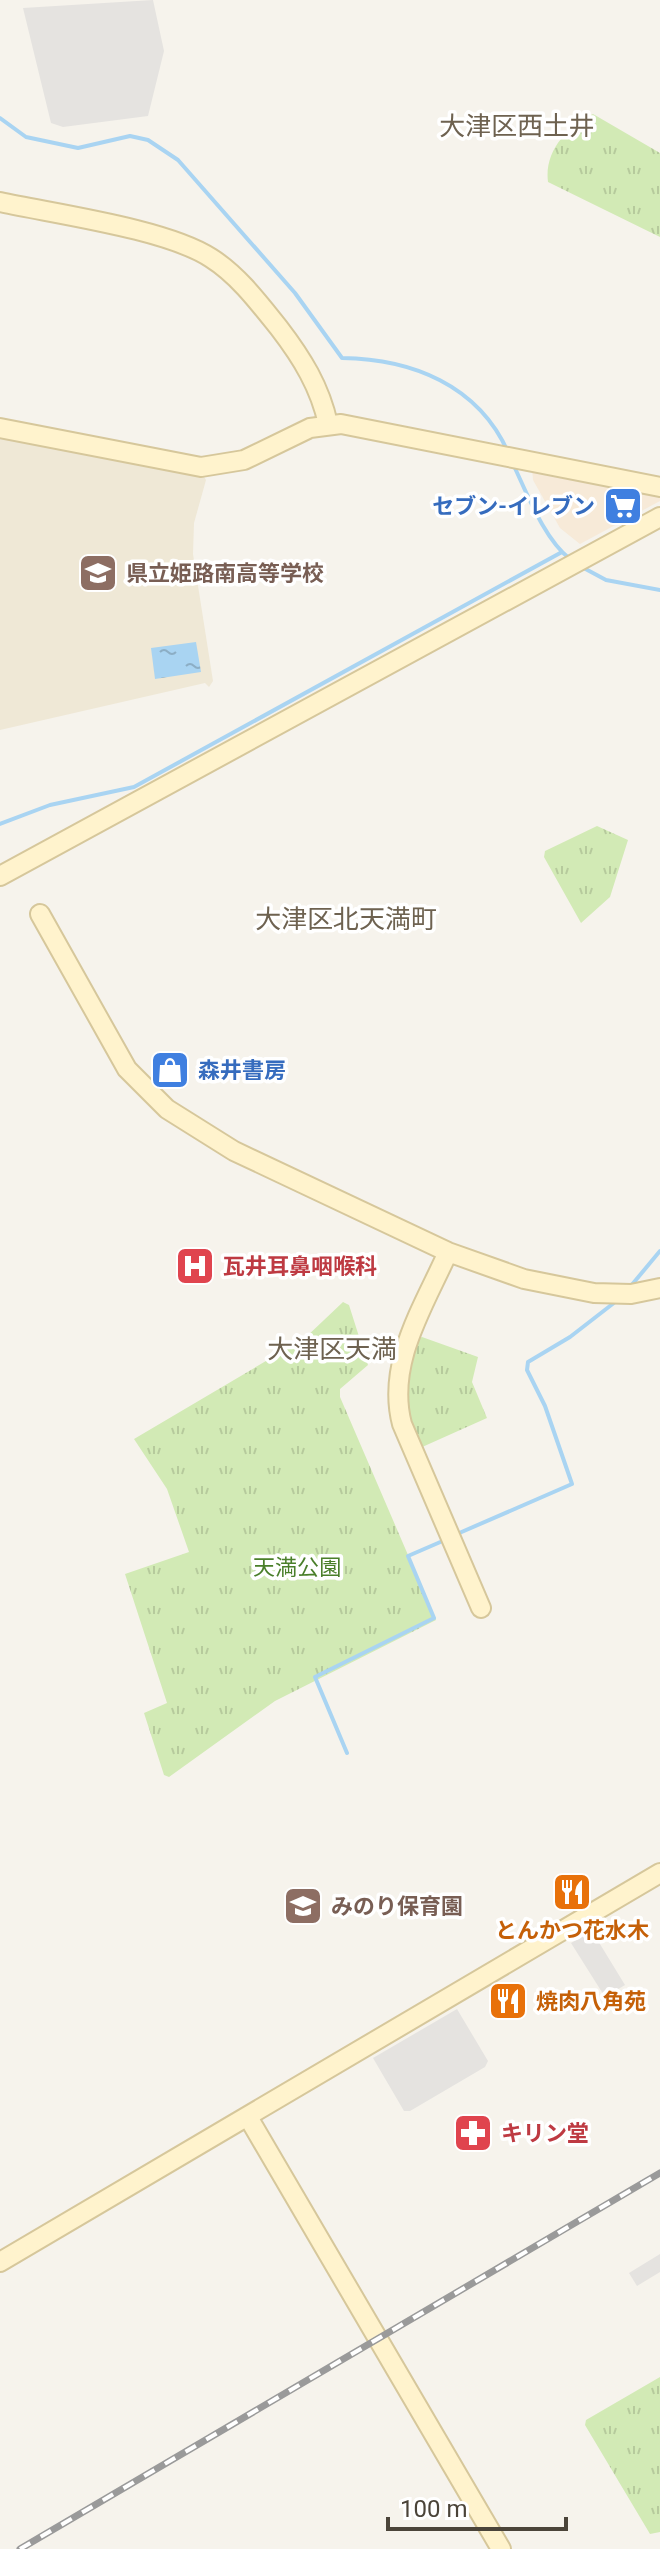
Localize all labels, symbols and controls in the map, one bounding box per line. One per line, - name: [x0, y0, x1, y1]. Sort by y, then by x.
- district label: 大津区西土井: [439, 111, 595, 141]
- supermarket icon: セブン-イレブン: [602, 485, 644, 527]
- place label: セブン-イレブン: [432, 494, 595, 519]
- school or university icon: 県立姫路南高等学校: [77, 552, 119, 594]
- place label: 県立姫路南高等学校: [126, 561, 324, 586]
- district label: 大津区北天満町: [255, 904, 437, 934]
- shop icon: 森井書房: [149, 1049, 191, 1091]
- place label: 森井書房: [198, 1058, 286, 1083]
- hospital icon: 瓦井耳鼻咽喉科: [174, 1245, 216, 1287]
- place label: 瓦井耳鼻咽喉科: [223, 1254, 377, 1279]
- district label: 大津区天満: [267, 1334, 397, 1364]
- park label: 天満公園: [253, 1555, 341, 1580]
- restaurant icon: とんかつ花水木: [551, 1871, 593, 1913]
- school or university icon: みのり保育園: [282, 1885, 324, 1927]
- place label: みのり保育園: [331, 1894, 463, 1919]
- place label: とんかつ花水木: [495, 1918, 649, 1943]
- restaurant icon: 焼肉八角苑: [487, 1980, 529, 2022]
- place label: 焼肉八角苑: [536, 1989, 646, 2014]
- pharmacy icon: キリン堂: [452, 2112, 494, 2154]
- place label: キリン堂: [501, 2121, 589, 2146]
- scale bar: [388, 2481, 566, 2531]
- text: 100 m: [400, 2495, 467, 2523]

